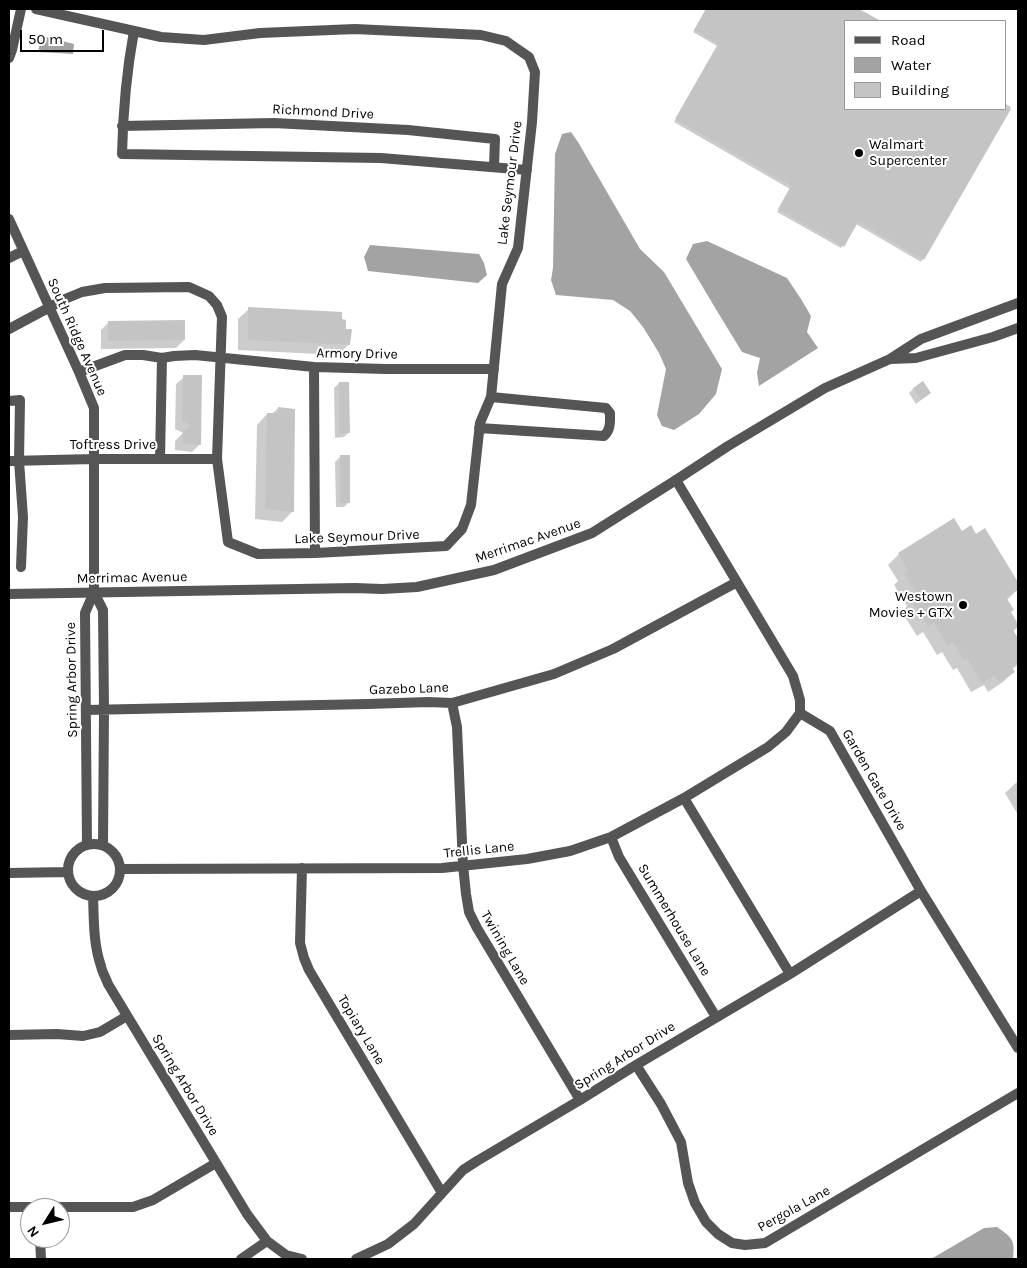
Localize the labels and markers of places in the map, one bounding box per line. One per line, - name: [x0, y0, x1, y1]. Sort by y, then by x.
- place label: Walmart Supercenter: [869, 137, 947, 170]
- marker: Walmart Supercenter: [853, 147, 865, 159]
- place label: Westown Movies + GTX: [869, 589, 953, 622]
- marker: Westown Movies + GTX: [957, 599, 969, 611]

